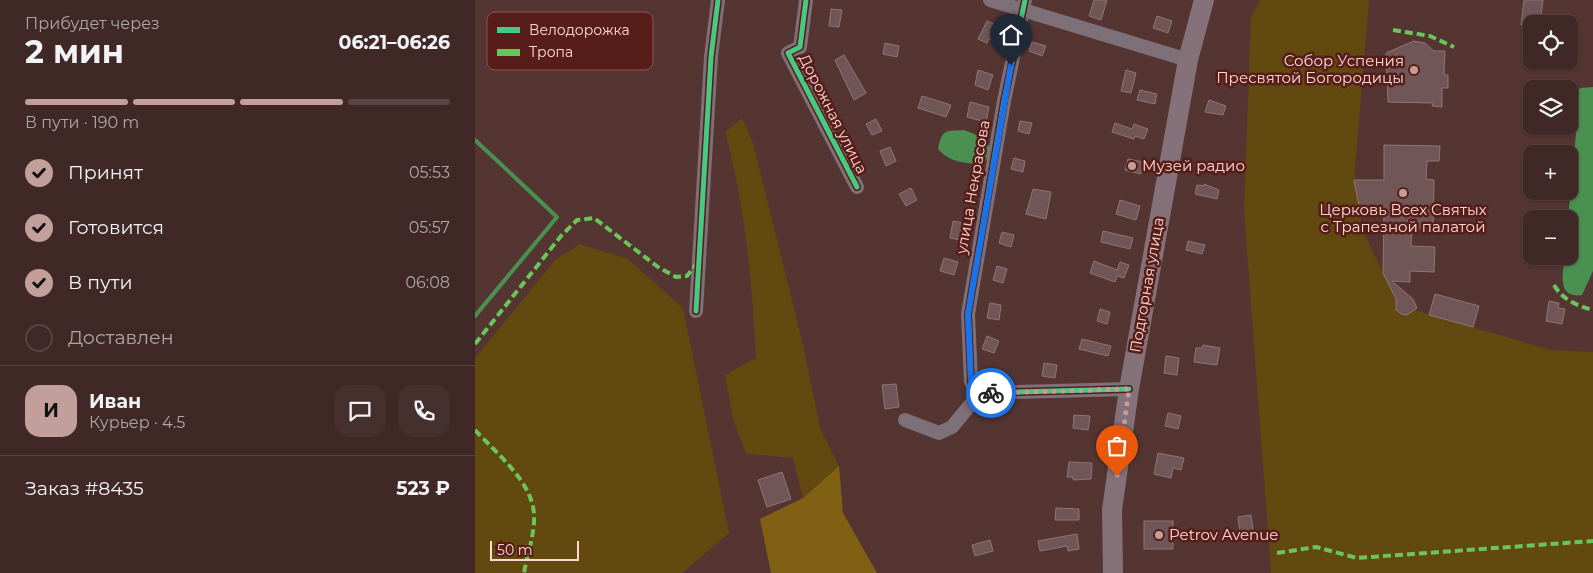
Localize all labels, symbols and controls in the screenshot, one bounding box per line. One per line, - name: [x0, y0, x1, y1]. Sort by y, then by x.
- legend: [487, 12, 653, 70]
- text: Прибудет через: [25, 14, 160, 33]
- pin: [990, 14, 1032, 65]
- map controls: [1523, 15, 1578, 265]
- button: locate: [1523, 15, 1578, 70]
- text: Велодорожка: [529, 21, 630, 39]
- icon: home: [997, 21, 1025, 49]
- text: 06:21–06:26: [338, 31, 450, 54]
- text: 2 мин: [25, 32, 124, 71]
- text: Тропа: [529, 43, 573, 61]
- street label: Дорожная улица: [795, 51, 872, 177]
- place label: Собор Успения Пресвятой Богородицы: [1216, 51, 1404, 87]
- marker: Собор Успения Пресвятой Богородицы: [1408, 64, 1420, 76]
- button: layers: [1523, 80, 1578, 135]
- text: В пути · 190 m: [25, 113, 139, 132]
- street label: улица Некрасова: [951, 118, 994, 256]
- button: +: [1523, 145, 1578, 200]
- place label: Музей радио: [1142, 156, 1245, 175]
- icon: check: [25, 159, 53, 187]
- marker: Музей радио: [1126, 160, 1138, 172]
- text: Принят: [68, 161, 143, 184]
- text: 05:53: [409, 163, 450, 182]
- marker: Церковь Всех Святых с Трапезной палатой: [1397, 187, 1409, 199]
- place label: Церковь Всех Святых с Трапезной палатой: [1319, 200, 1487, 236]
- button: −: [1523, 210, 1578, 265]
- icon: check: [25, 214, 53, 242]
- text: Готовится: [68, 216, 164, 239]
- street label: Подгорная улица: [1125, 216, 1168, 354]
- text: 05:57: [409, 218, 450, 237]
- icon: check: [25, 269, 53, 297]
- text: В пути: [68, 271, 133, 294]
- text: 06:08: [405, 273, 450, 292]
- text: Доставлен: [68, 326, 174, 349]
- courier: [966, 368, 1016, 418]
- icon: bike: [977, 379, 1005, 407]
- button: chat: [334, 385, 386, 437]
- button: phone: [398, 385, 450, 437]
- text: Иван: [89, 390, 141, 413]
- text: И: [43, 399, 59, 422]
- text: Курьер · 4.5: [89, 413, 185, 432]
- pin: [1096, 425, 1138, 476]
- icon: bag: [1103, 432, 1131, 460]
- text: Заказ #8435: [25, 477, 144, 500]
- text: 523 ₽: [396, 477, 450, 500]
- place label: Petrov Avenue: [1169, 525, 1278, 544]
- marker: Petrov Avenue: [1153, 529, 1165, 541]
- scale bar: [490, 538, 579, 561]
- text: 50 m: [497, 541, 533, 559]

